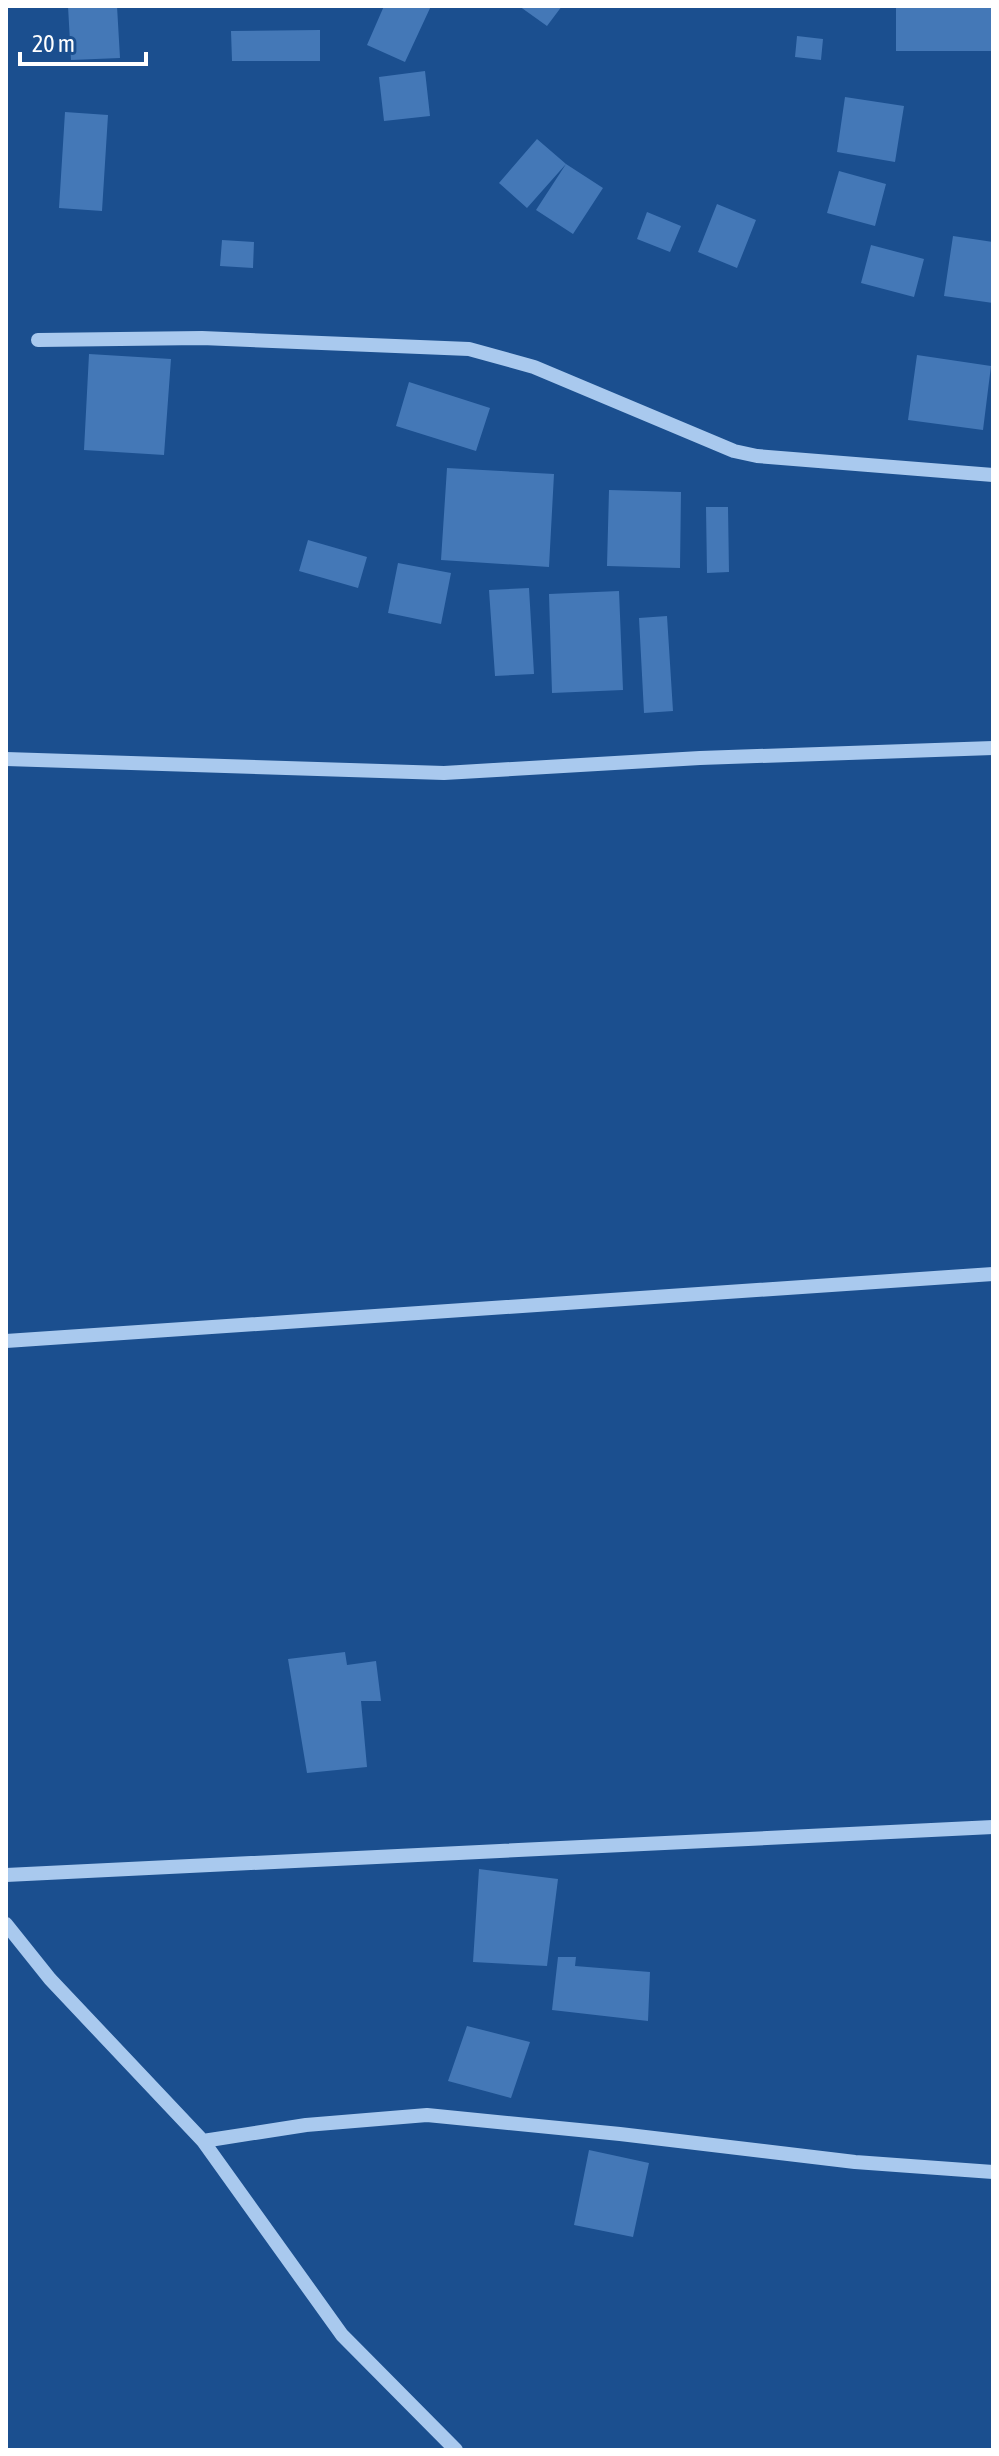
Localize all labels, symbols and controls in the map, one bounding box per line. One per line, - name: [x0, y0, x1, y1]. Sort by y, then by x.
- scale bar: [20, 16, 146, 66]
- text: 20 m: [32, 30, 75, 57]

